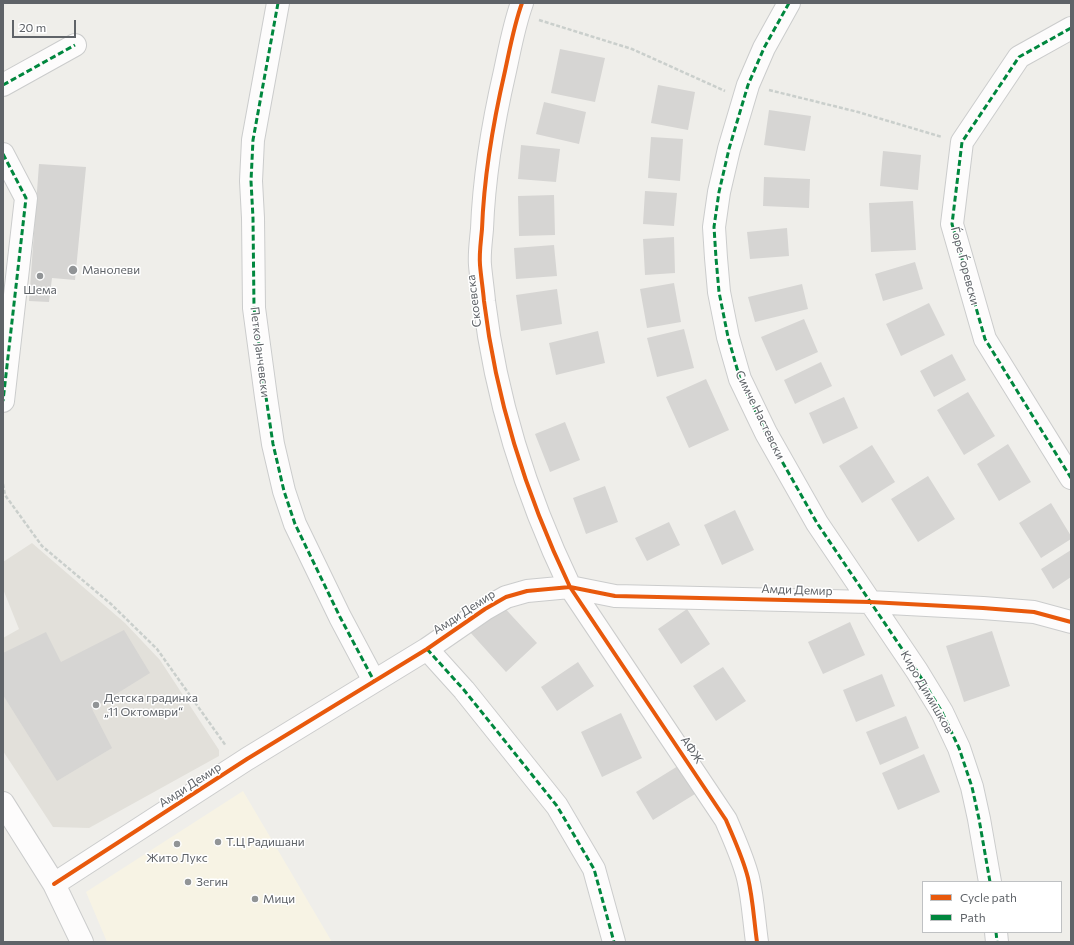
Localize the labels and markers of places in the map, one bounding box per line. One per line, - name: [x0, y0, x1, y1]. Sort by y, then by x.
- place label: Манолеви: [82, 263, 140, 277]
- marker: Манолеви: [67, 264, 79, 276]
- marker: Шема: [35, 271, 45, 281]
- place label: Шема: [23, 283, 57, 297]
- place label: Детска градинка „11 Октомври“: [104, 691, 198, 719]
- marker: Детска градинка „11 Октомври“: [91, 700, 101, 710]
- place label: Т.Ц Радишани: [226, 835, 305, 849]
- marker: Т.Ц Радишани: [213, 837, 223, 847]
- marker: Жито Лукс: [172, 839, 182, 849]
- place label: Жито Лукс: [146, 851, 208, 865]
- place label: Зегин: [196, 875, 228, 889]
- marker: Зегин: [183, 877, 193, 887]
- place label: Мици: [263, 892, 295, 906]
- marker: Мици: [250, 894, 260, 904]

